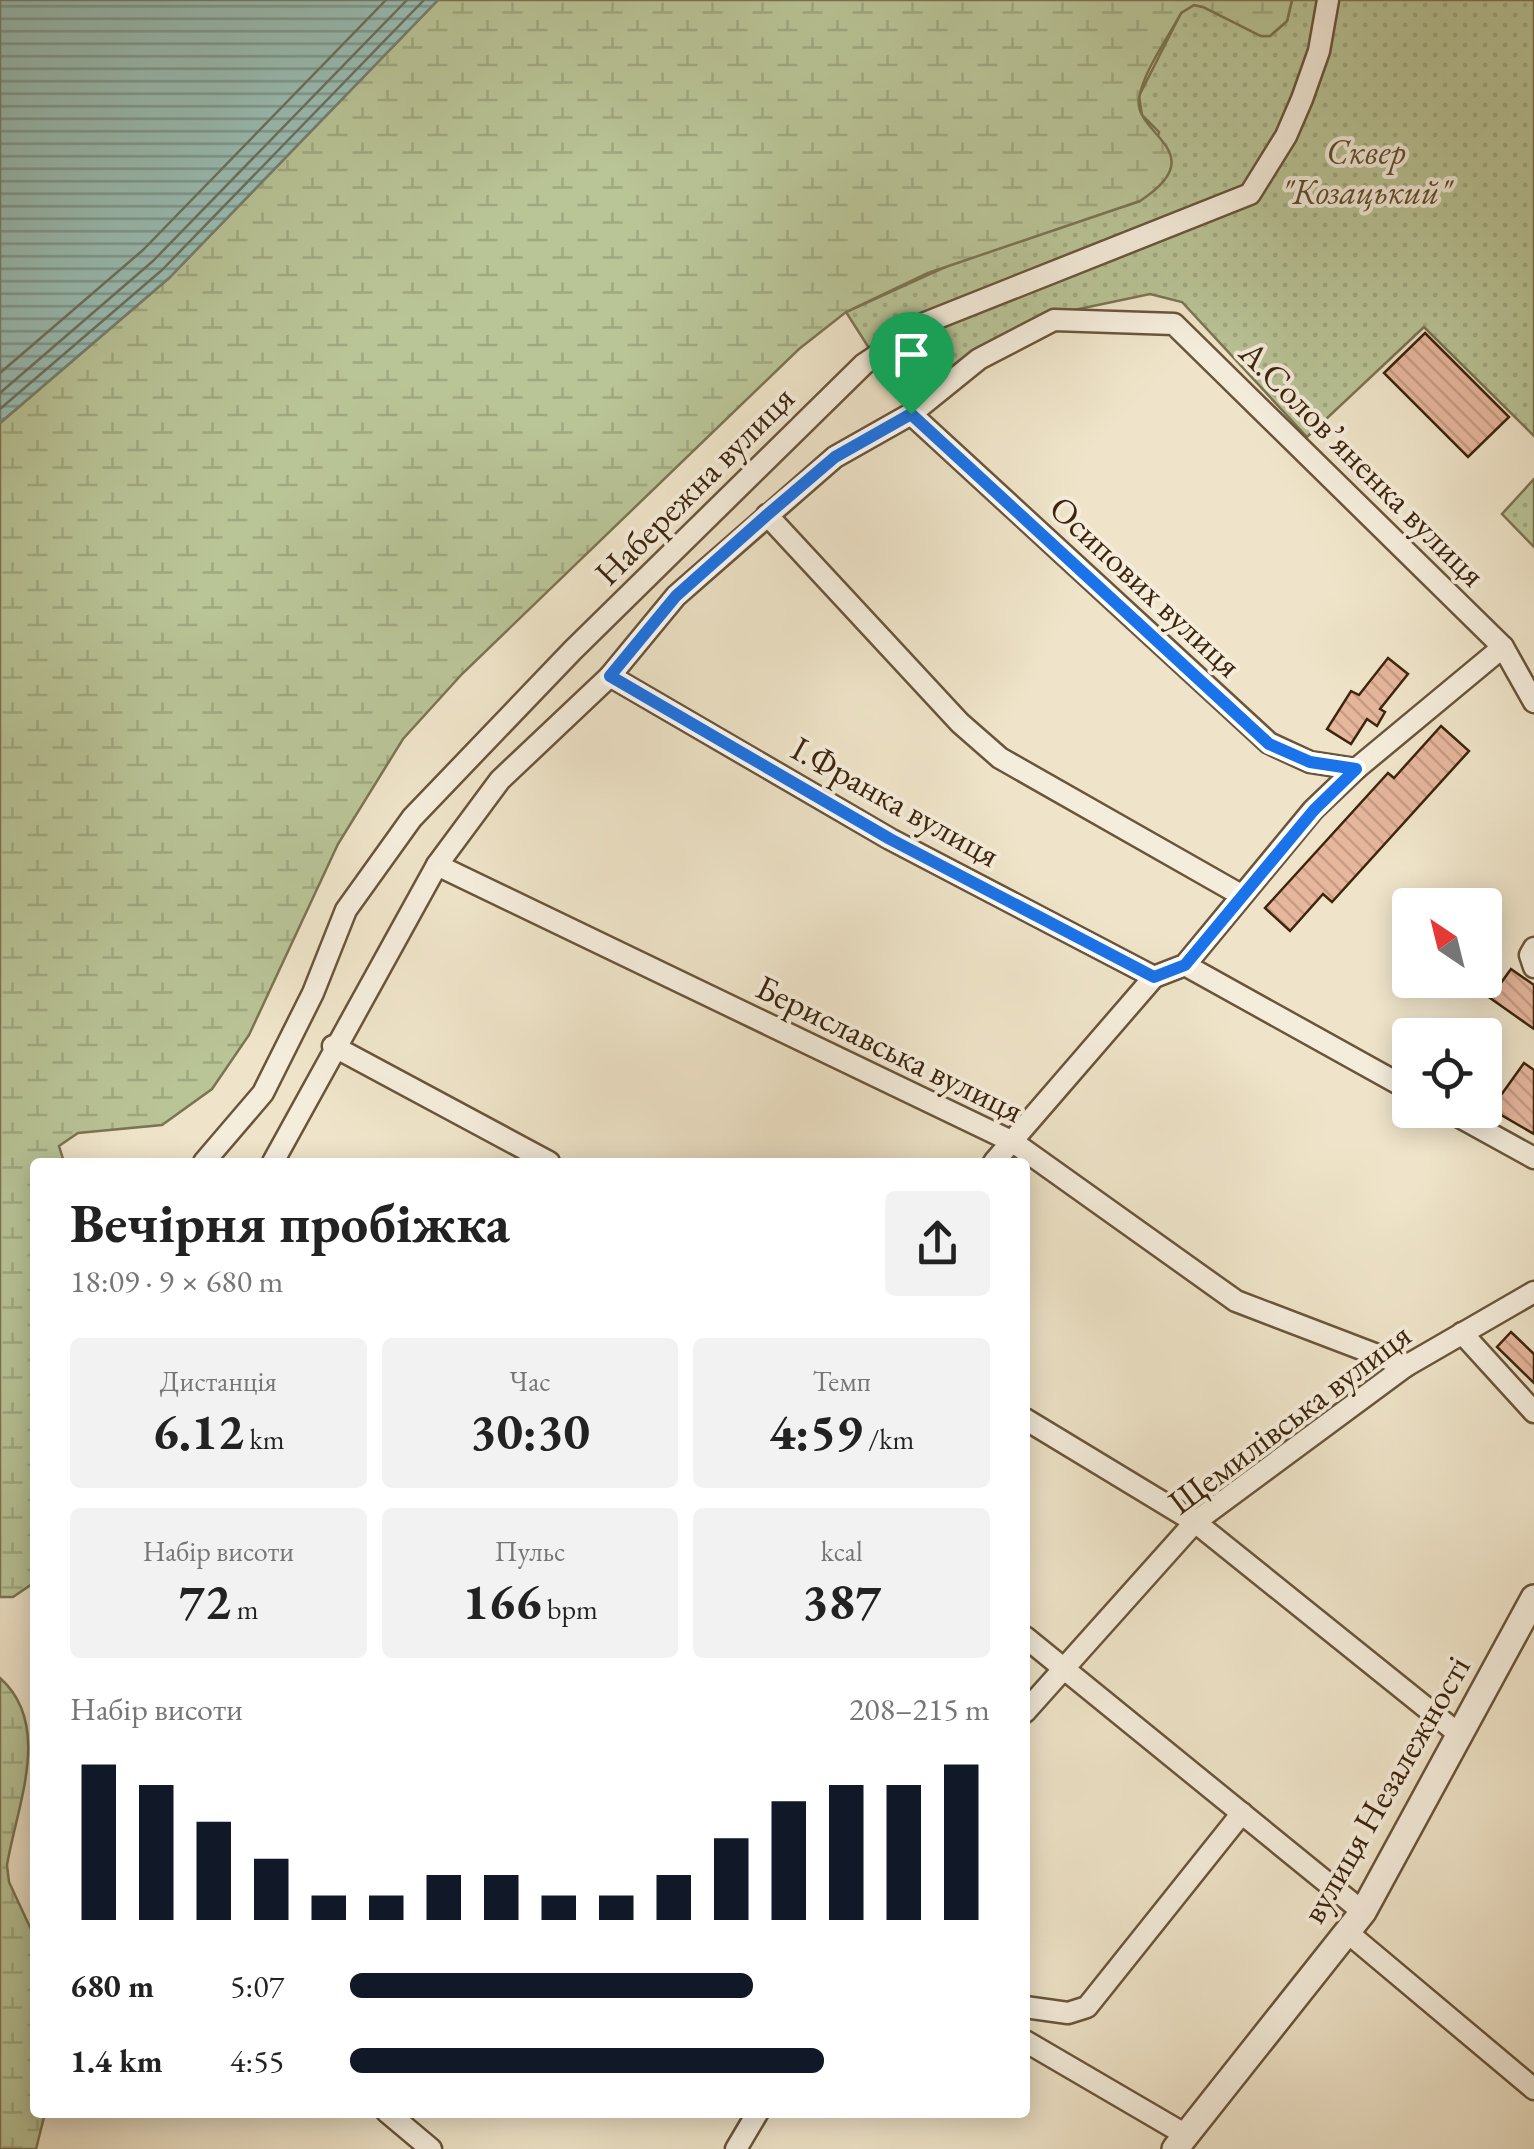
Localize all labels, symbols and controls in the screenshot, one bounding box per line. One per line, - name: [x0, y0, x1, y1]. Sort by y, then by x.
- park label: Сквер "Козацький": [1281, 129, 1454, 214]
- pin: [869, 312, 954, 415]
- icon: arrive: [884, 327, 939, 382]
- street label: А.Солов’яненка вулиця: [1229, 329, 1496, 597]
- street label: Набережна вулиця: [584, 375, 804, 595]
- street label: Осипових вулиця: [1040, 485, 1252, 687]
- street label: І.Франка вулиця: [783, 725, 1008, 878]
- north arrow: [1392, 888, 1502, 998]
- map controls: [1392, 888, 1502, 1128]
- street label: Бериславська вулиця: [748, 964, 1031, 1133]
- button: locate: [1392, 1018, 1502, 1128]
- text: Вечірня пробіжка: [70, 1187, 510, 1258]
- button: share: [885, 1191, 990, 1296]
- text: 18:09 · 9 × 680 m: [70, 1260, 283, 1302]
- street label: Щемилівська вулиця: [1159, 1312, 1420, 1525]
- text: Дистанція: [160, 1363, 277, 1399]
- text: Час: [509, 1363, 551, 1399]
- text: Темп: [812, 1363, 871, 1399]
- text: 6.12: [152, 1399, 244, 1464]
- text: 30:30: [470, 1399, 590, 1464]
- text: 4:59: [769, 1399, 863, 1464]
- text: km: [244, 1421, 284, 1457]
- text: /km: [863, 1421, 914, 1457]
- text: Набір висоти: [143, 1533, 294, 1569]
- text: Пульс: [495, 1533, 565, 1569]
- text: kcal: [821, 1533, 863, 1569]
- text: 72: [178, 1569, 231, 1634]
- text: 166: [462, 1569, 542, 1634]
- text: 387: [802, 1569, 881, 1634]
- text: m: [231, 1591, 258, 1627]
- text: bpm: [542, 1591, 598, 1627]
- street label: вулиця Незалежності: [1290, 1647, 1481, 1931]
- text: Набір висоти: [70, 1688, 243, 1730]
- text: 208–215 m: [849, 1688, 990, 1730]
- text: 680 m: [70, 1965, 154, 2007]
- text: 5:07: [230, 1965, 284, 2007]
- text: 1.4 km: [70, 2040, 163, 2082]
- text: 4:55: [230, 2040, 284, 2082]

